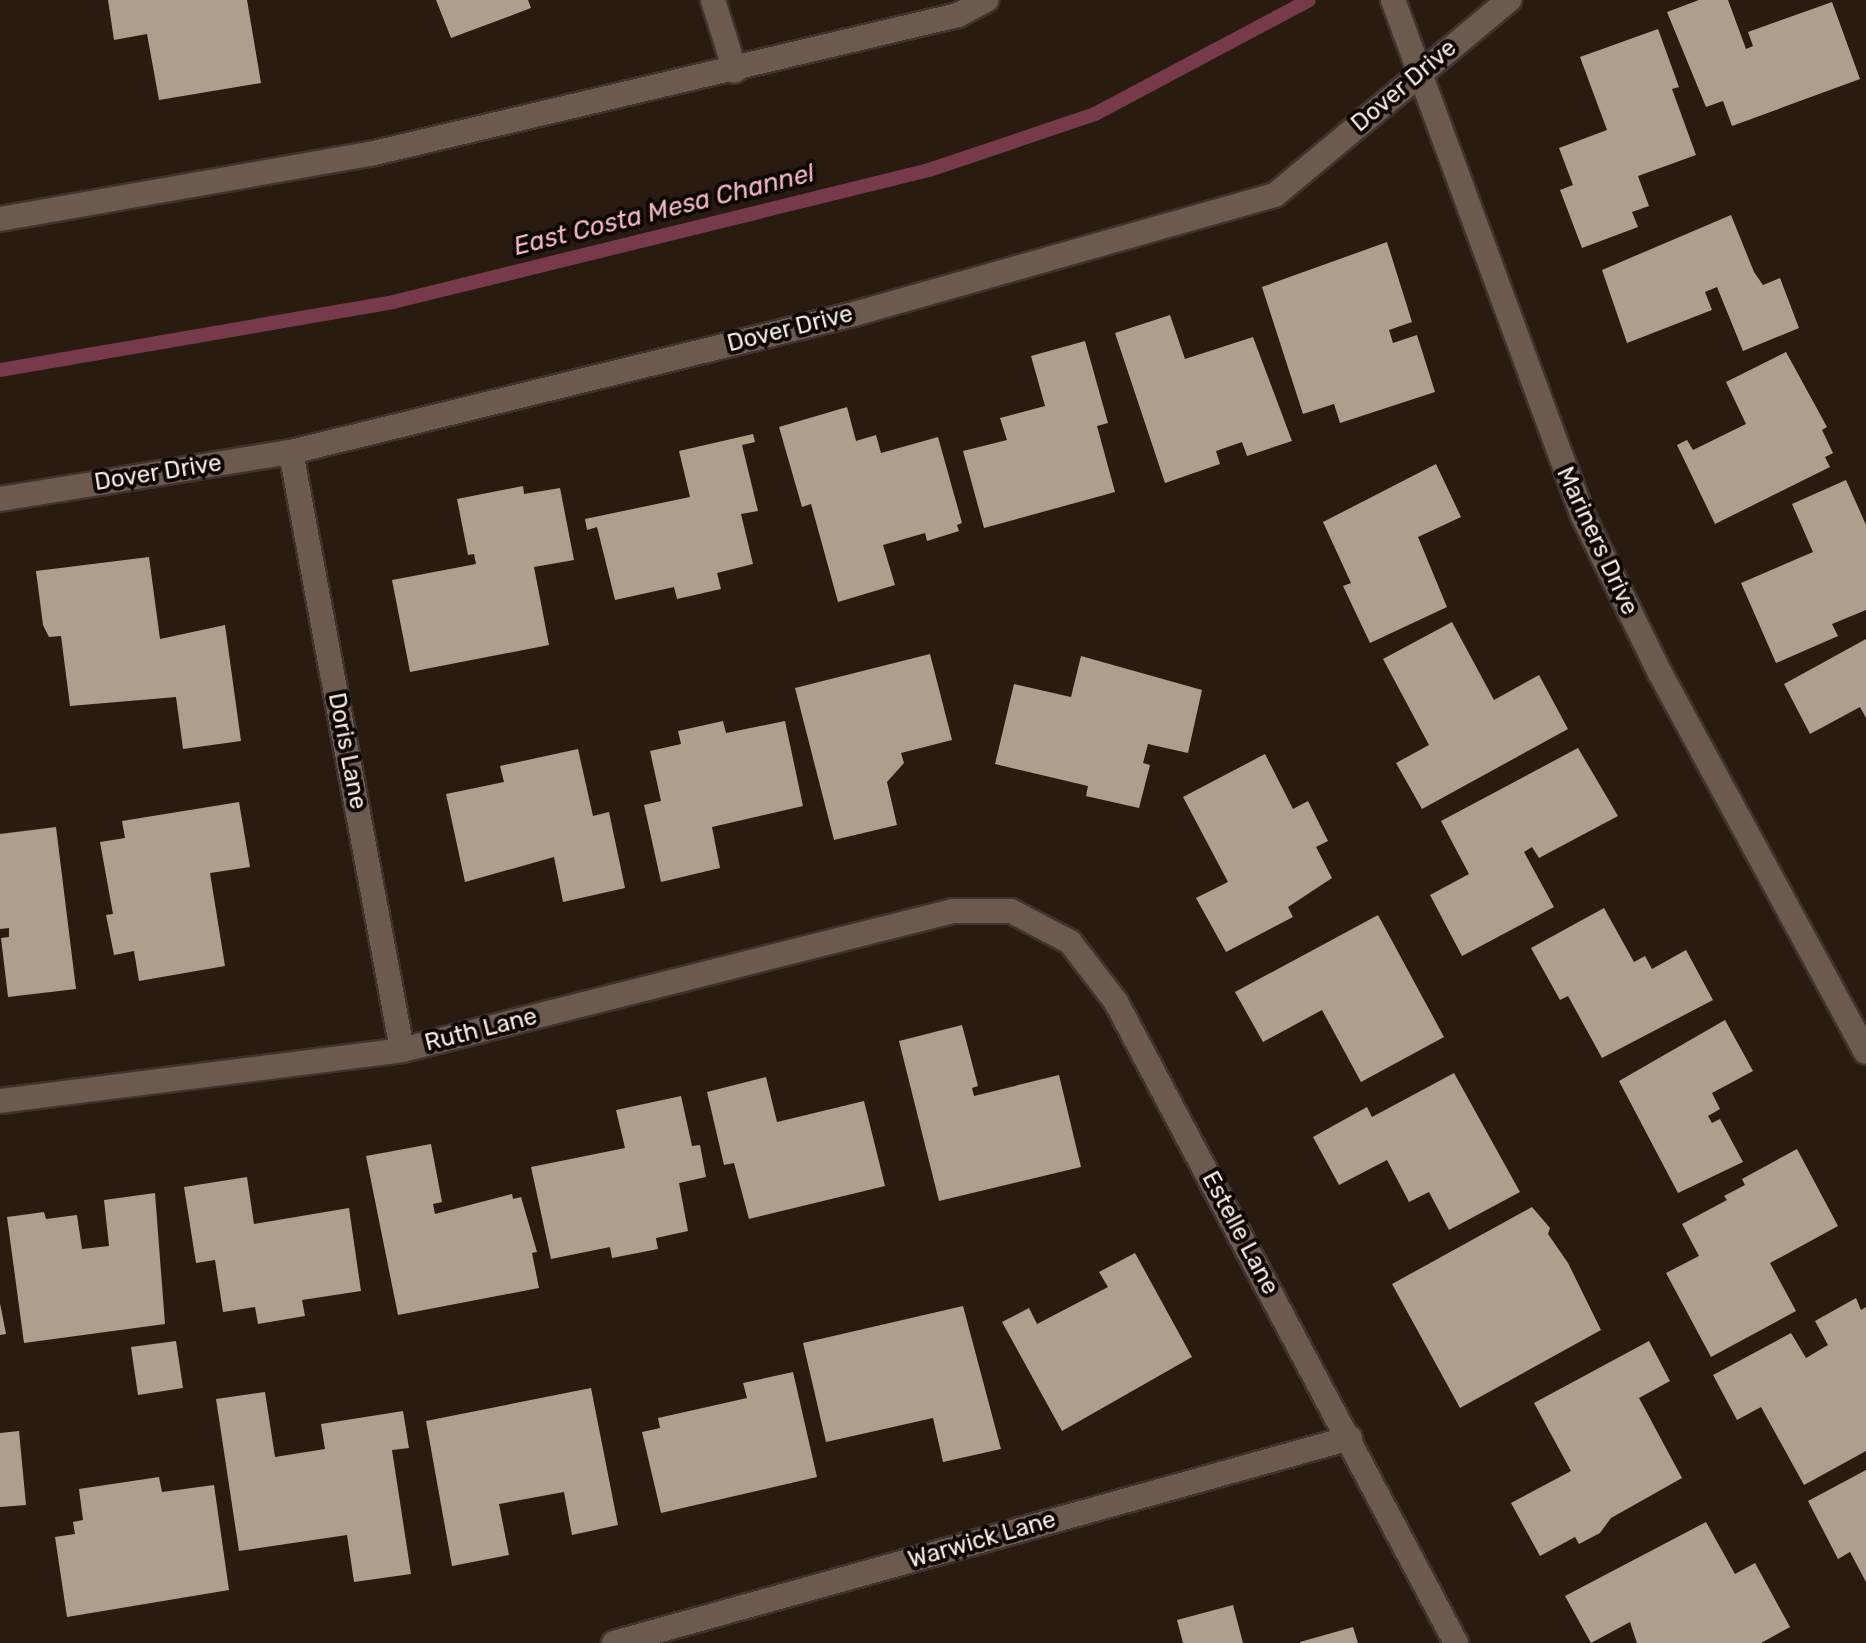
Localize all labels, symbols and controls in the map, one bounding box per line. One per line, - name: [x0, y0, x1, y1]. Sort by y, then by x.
- street label: Dover Drive: [1345, 34, 1463, 138]
- water label: East Costa Mesa Channel: [510, 158, 818, 262]
- street label: Dover Drive: [724, 299, 856, 359]
- street label: Dover Drive: [92, 449, 224, 497]
- street label: Mariners Drive: [1550, 462, 1644, 620]
- street label: Doris Lane: [322, 690, 372, 812]
- street label: Ruth Lane: [422, 1002, 540, 1058]
- street label: Estelle Lane: [1196, 1167, 1284, 1299]
- street label: Warwick Lane: [905, 1505, 1059, 1575]

